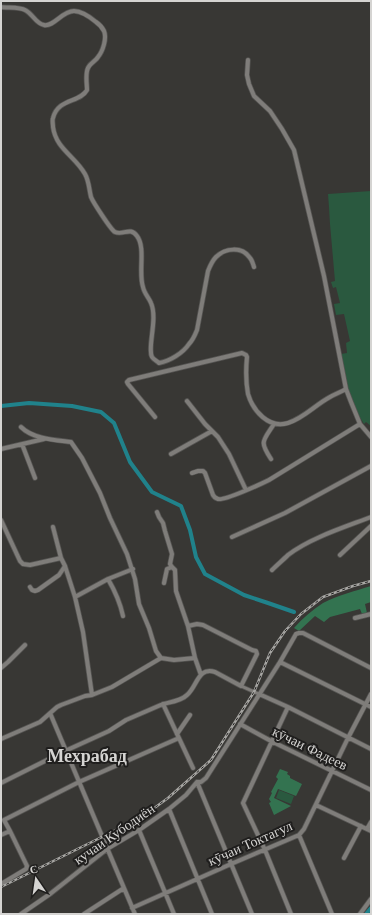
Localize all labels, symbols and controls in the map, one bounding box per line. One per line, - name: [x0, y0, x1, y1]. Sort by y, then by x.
- street label: кӯчаи Фадеев: [270, 724, 350, 773]
- district label: Мехрабад: [47, 746, 127, 766]
- street label: кучаи Кубодиён: [71, 801, 158, 868]
- street label: кӯчаи Токтагул: [206, 818, 295, 869]
- north arrow: [16, 859, 56, 899]
- text: С: [29, 863, 39, 876]

